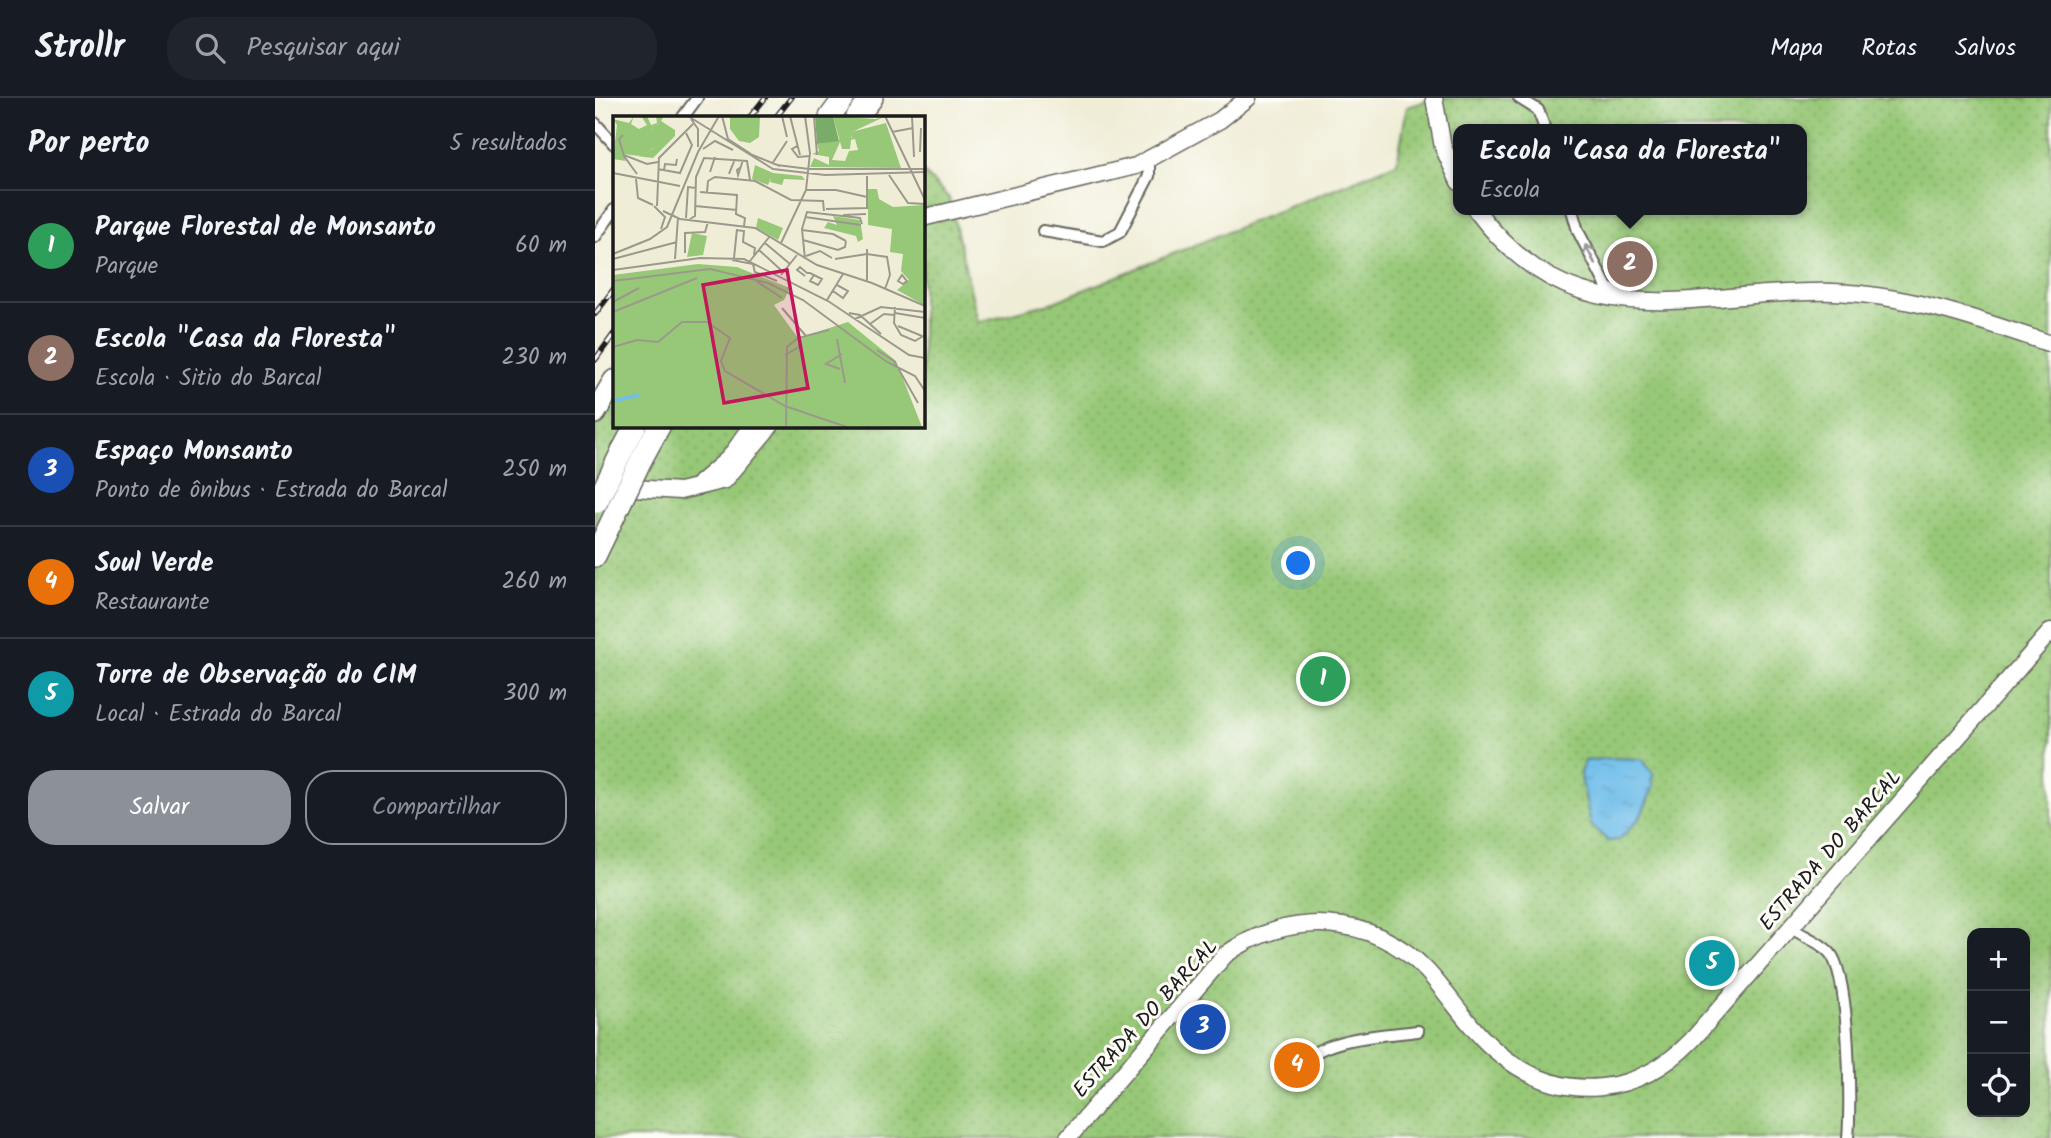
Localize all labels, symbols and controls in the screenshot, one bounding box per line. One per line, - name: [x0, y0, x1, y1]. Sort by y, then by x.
- search box: [167, 17, 657, 80]
- text: Strollr: [35, 22, 125, 75]
- text: Pesquisar aqui: [247, 27, 400, 69]
- icon: search: [191, 29, 229, 67]
- text: Mapa: [1770, 29, 1823, 68]
- text: Rotas: [1861, 29, 1917, 68]
- text: Salvos: [1955, 29, 2016, 68]
- inset map: [613, 116, 924, 427]
- text: Por perto: [28, 120, 149, 168]
- popup: [1453, 124, 1807, 215]
- text: 5 resultados: [450, 126, 567, 162]
- text: Escola "Casa da Floresta": [1480, 131, 1780, 173]
- text: Escola: [1480, 173, 1540, 209]
- text: Parque Florestal de Monsanto: [95, 207, 436, 249]
- text: 1: [48, 228, 54, 264]
- text: 60 m: [515, 228, 567, 264]
- pin: 2: [1607, 238, 1653, 290]
- one-way arrow: [1582, 244, 1596, 265]
- text: Parque: [95, 249, 158, 285]
- text: Escola "Casa da Floresta": [95, 319, 395, 361]
- text: 2: [44, 340, 58, 376]
- text: 230 m: [501, 340, 567, 376]
- text: Escola · Sitio do Barcal: [95, 361, 322, 397]
- text: Espaço Monsanto: [95, 431, 293, 473]
- text: 3: [45, 452, 57, 488]
- text: 250 m: [502, 452, 567, 488]
- text: Ponto de ônibus · Estrada do Barcal: [95, 473, 448, 509]
- text: Soul Verde: [95, 543, 213, 585]
- your location: [1281, 546, 1315, 580]
- text: 4: [45, 564, 57, 600]
- text: 260 m: [502, 564, 567, 600]
- text: Restaurante: [95, 585, 209, 621]
- pin: 1: [1300, 653, 1346, 705]
- text: Torre de Observação do CIM: [95, 655, 416, 697]
- text: 5: [45, 676, 57, 712]
- text: 300 m: [503, 676, 567, 712]
- text: Local · Estrada do Barcal: [95, 697, 341, 733]
- street label: ESTRADA DO BARCAL: [1752, 763, 1911, 939]
- button: Salvar: [28, 770, 291, 845]
- button: Compartilhar: [305, 770, 567, 845]
- map controls: [1967, 928, 2030, 1117]
- button: +: [1967, 928, 2030, 991]
- street label: ESTRADA DO BARCAL: [1065, 932, 1227, 1106]
- pin: 5: [1689, 937, 1735, 989]
- button: −: [1967, 991, 2030, 1054]
- pin: 3: [1180, 1001, 1226, 1053]
- pin: 4: [1274, 1039, 1320, 1091]
- button: locate: [1967, 1054, 2030, 1117]

